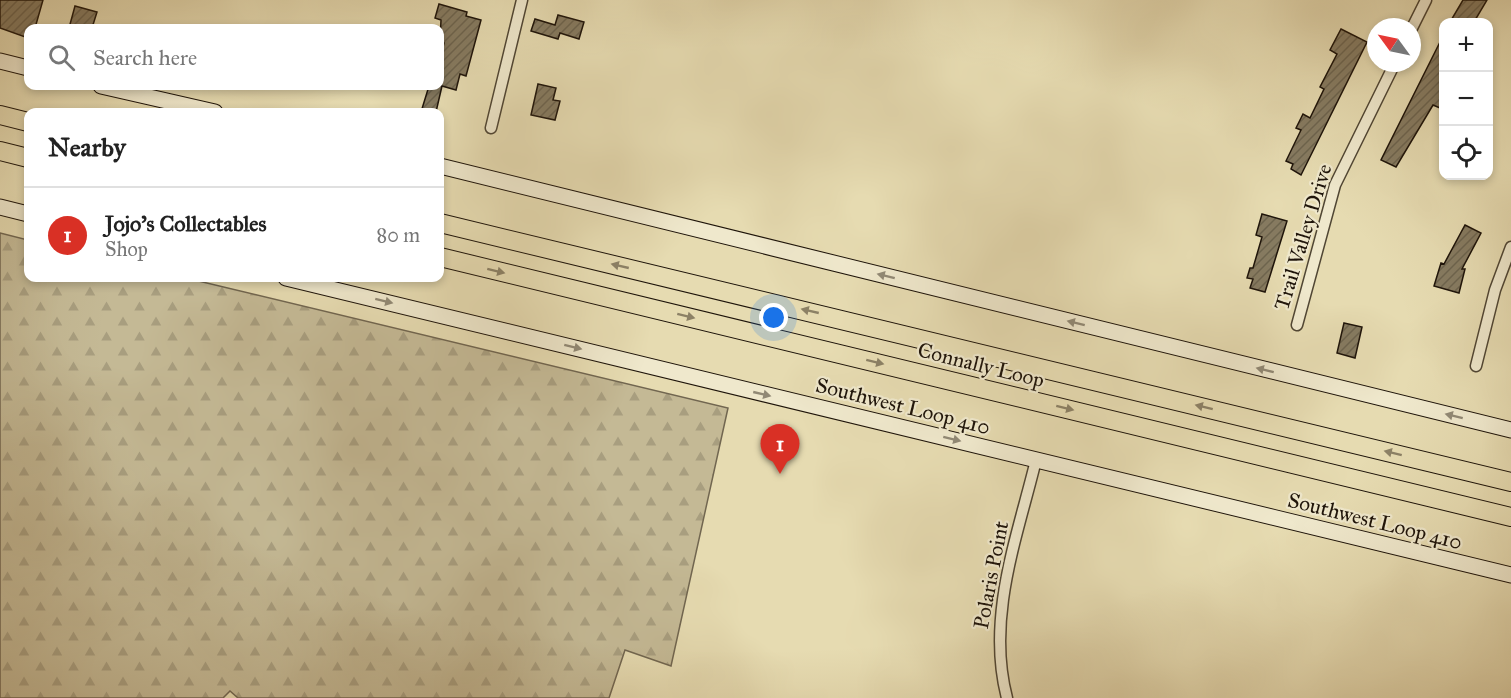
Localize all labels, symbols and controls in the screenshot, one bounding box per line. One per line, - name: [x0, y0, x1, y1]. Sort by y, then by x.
- north arrow: [1367, 18, 1421, 72]
- map controls: [1439, 18, 1493, 180]
- button: +: [1439, 18, 1493, 72]
- search box: [24, 24, 444, 90]
- icon: search: [45, 41, 78, 74]
- text: Search here: [93, 44, 197, 71]
- button: −: [1439, 72, 1493, 126]
- button: locate: [1439, 126, 1493, 180]
- text: Nearby: [48, 131, 126, 163]
- street label: Trail Valley Drive: [1268, 161, 1338, 313]
- text: Jojo's Collectables: [105, 210, 267, 237]
- text: 1: [64, 223, 71, 247]
- text: 80 m: [377, 223, 420, 247]
- text: Shop: [105, 237, 148, 261]
- one-way arrow: [611, 261, 629, 271]
- one-way arrow: [487, 266, 506, 276]
- one-way arrow: [877, 271, 895, 281]
- one-way arrow: [374, 297, 393, 307]
- your location: [759, 303, 788, 332]
- one-way arrow: [801, 306, 819, 316]
- one-way arrow: [677, 312, 695, 322]
- one-way arrow: [1066, 317, 1085, 327]
- street label: Connally Loop: [915, 337, 1047, 393]
- one-way arrow: [564, 343, 582, 353]
- one-way arrow: [866, 358, 885, 368]
- one-way arrow: [1256, 364, 1274, 374]
- street label: Southwest Loop 410: [813, 372, 993, 440]
- one-way arrow: [753, 389, 772, 399]
- one-way arrow: [1194, 401, 1213, 411]
- one-way arrow: [1056, 404, 1074, 414]
- one-way arrow: [1445, 411, 1463, 421]
- pin: 1: [760, 424, 800, 474]
- one-way arrow: [943, 435, 961, 445]
- one-way arrow: [1384, 448, 1402, 458]
- street label: Southwest Loop 410: [1285, 487, 1465, 555]
- street label: Polaris Point: [968, 518, 1014, 631]

